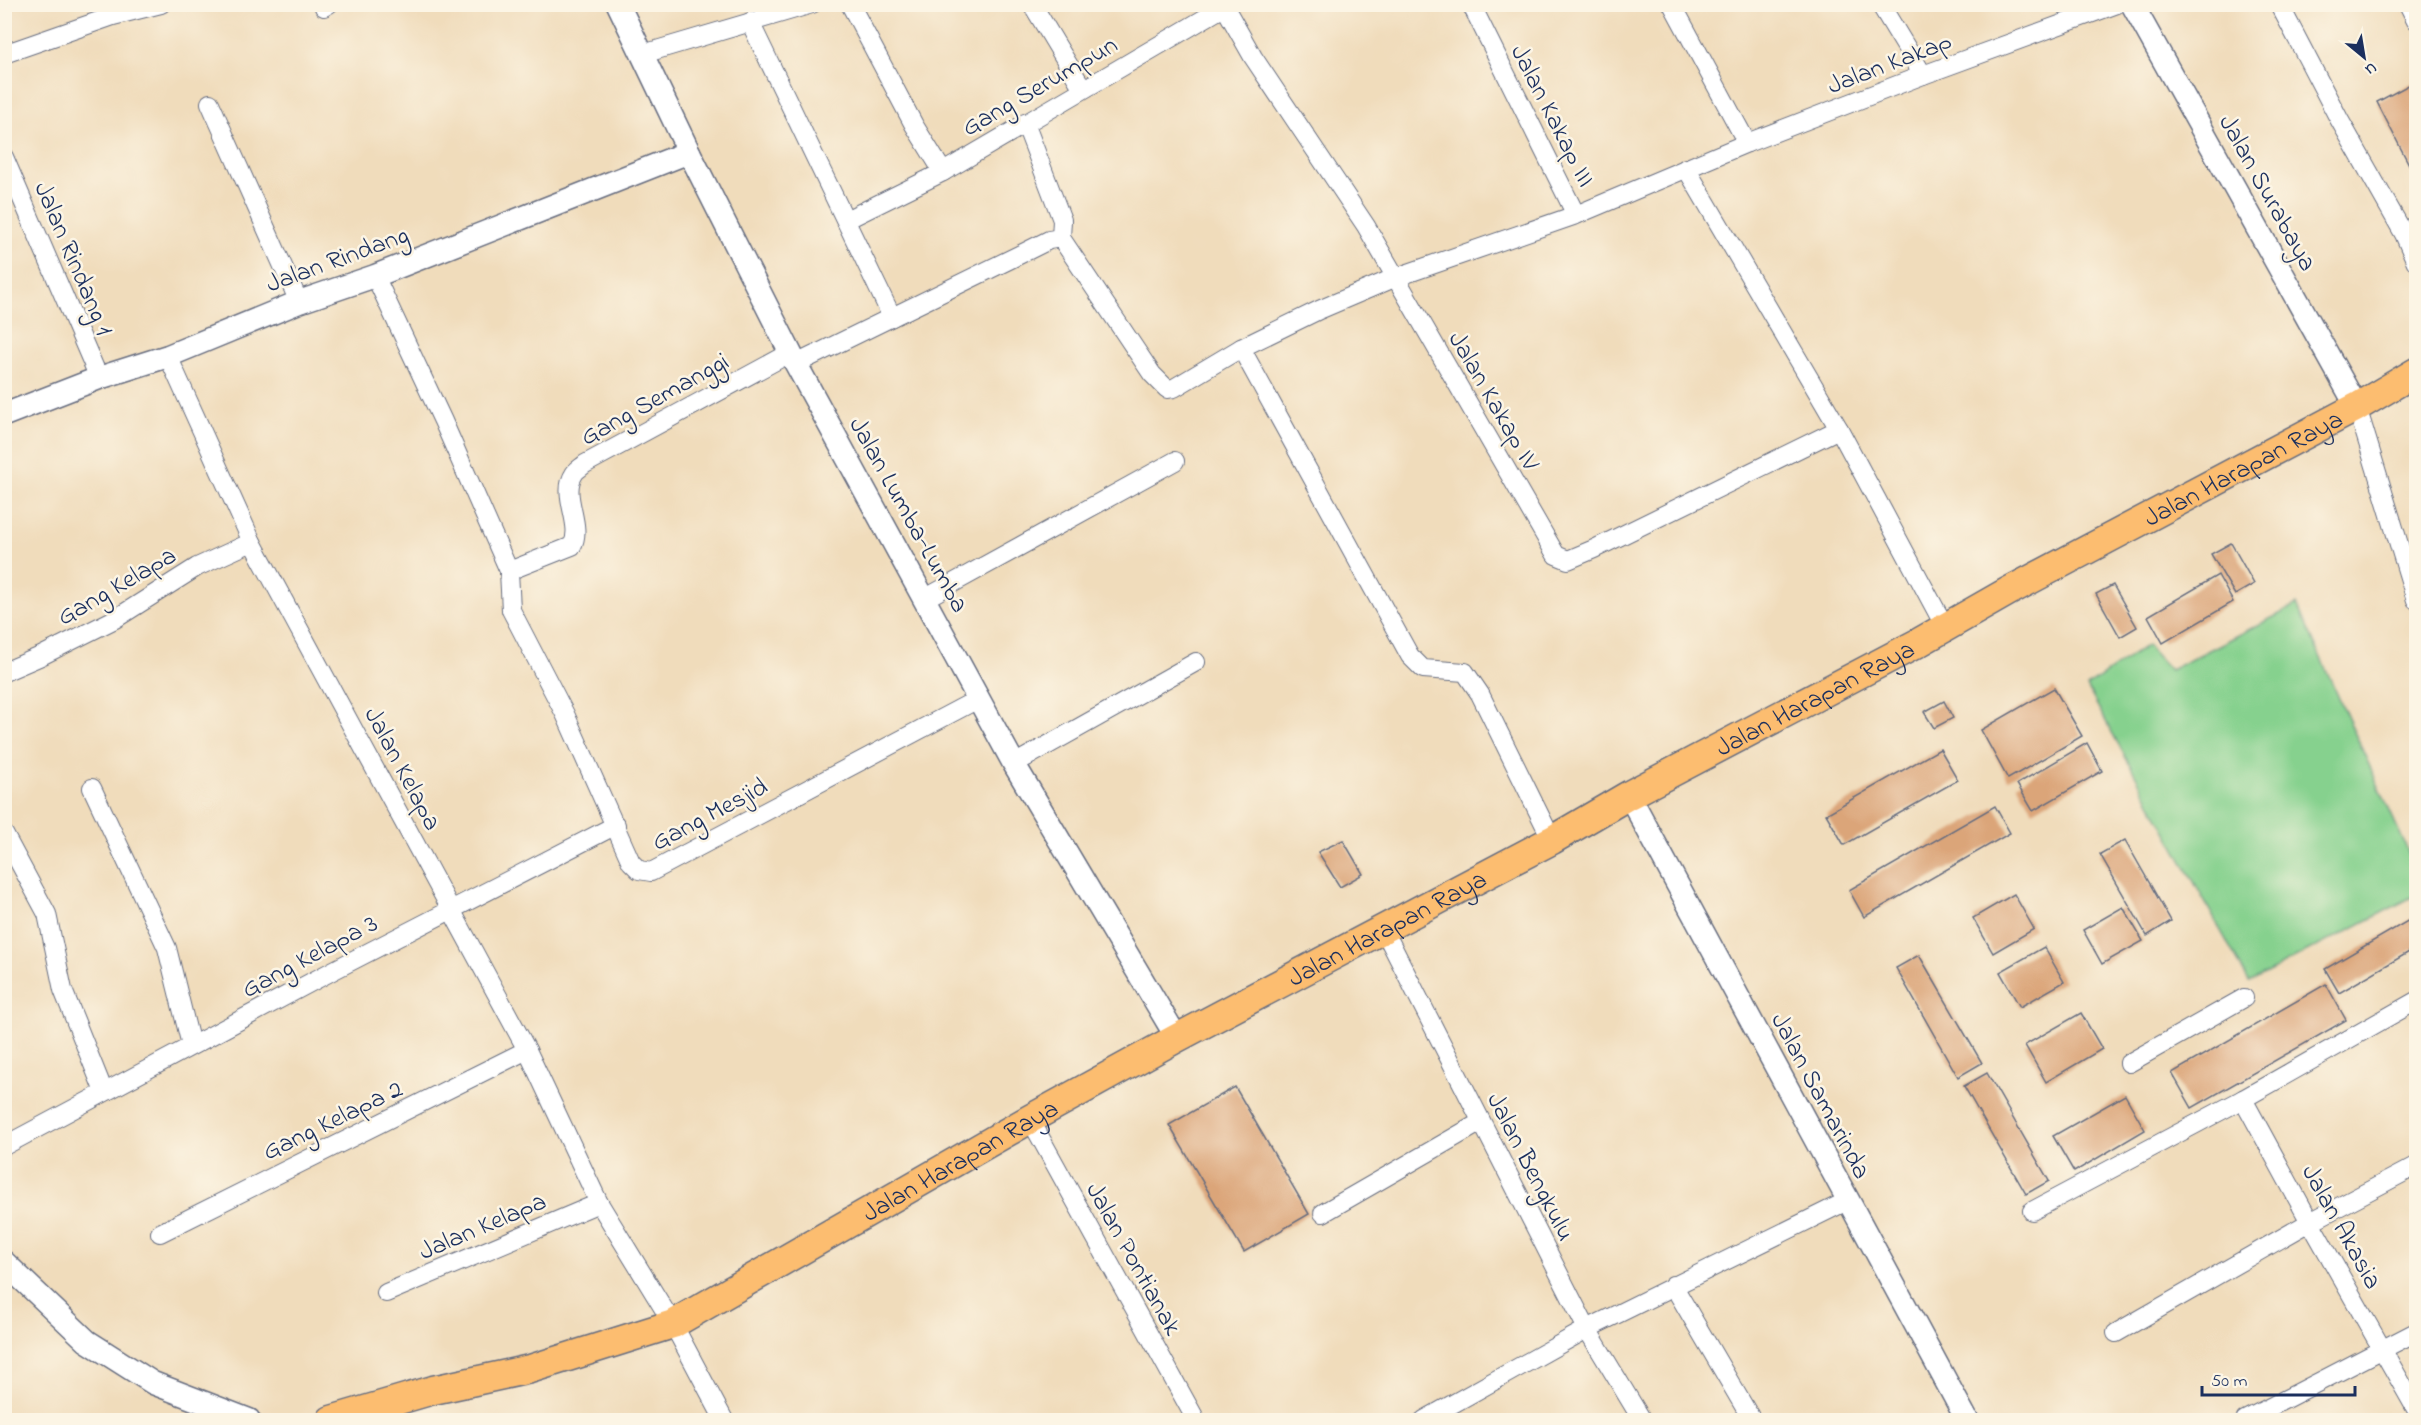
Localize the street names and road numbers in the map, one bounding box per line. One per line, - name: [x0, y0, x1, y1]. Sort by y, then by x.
- street label: Jalan Kakap: [1822, 24, 1958, 106]
- street label: Gang Serumpun: [955, 28, 1126, 148]
- street label: Jalan Kakap III: [1499, 38, 1604, 194]
- street label: Jalan Surabaya: [2208, 108, 2325, 279]
- street label: Jalan Rindang 1: [23, 176, 122, 342]
- street label: Jalan Rindang: [261, 217, 415, 304]
- street label: Jalan Kakap IV: [1437, 325, 1548, 479]
- street label: Gang Semanggi: [574, 344, 737, 457]
- street label: Jalan Harapan Raya: [2138, 402, 2350, 538]
- street label: Jalan Lumba-Lumba: [838, 411, 977, 620]
- street label: Gang Kelapa: [51, 538, 184, 637]
- street label: Jalan Harapan Raya: [1710, 632, 1922, 768]
- street label: Jalan Kelapa: [353, 701, 450, 838]
- street label: Gang Mesjid: [646, 769, 776, 862]
- street label: Jalan Harapan Raya: [1282, 862, 1494, 998]
- street label: Gang Kelapa 3: [236, 906, 385, 1010]
- street label: Jalan Samarinda: [1759, 1006, 1879, 1186]
- street label: Gang Kelapa 2: [257, 1071, 410, 1172]
- street label: Jalan Bengkulu: [1476, 1086, 1583, 1248]
- street label: Jalan Harapan Raya: [856, 1091, 1066, 1233]
- street label: Jalan Akasia: [2290, 1158, 2390, 1297]
- street label: Jalan Pontianak: [1075, 1176, 1190, 1344]
- street label: Jalan Kelapa: [413, 1184, 553, 1272]

